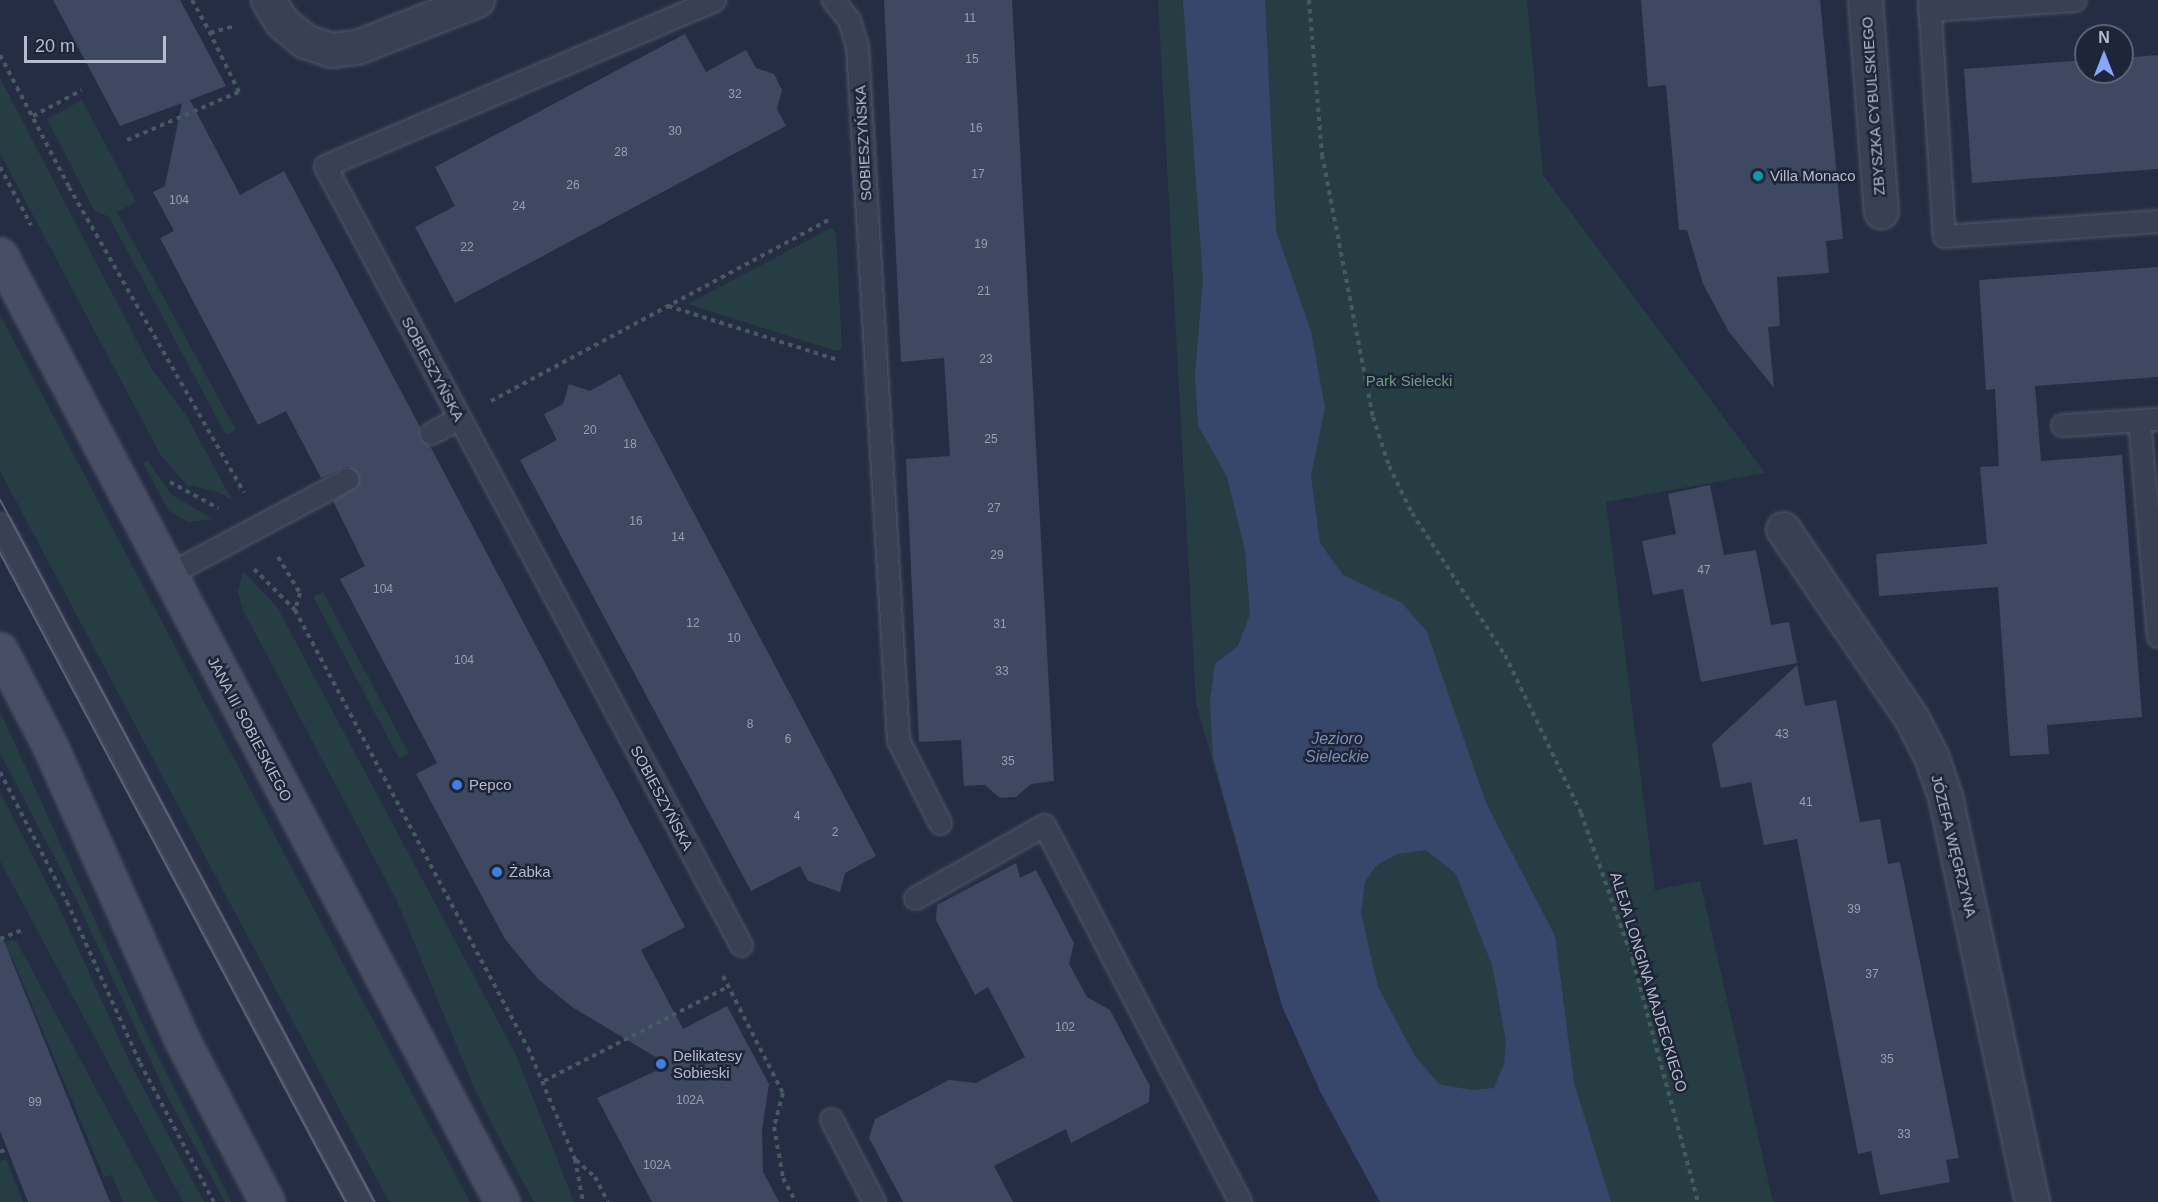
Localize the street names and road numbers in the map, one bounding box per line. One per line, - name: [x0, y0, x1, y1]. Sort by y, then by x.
- street label: ZBYSZKA CYBULSKIEGO: [1858, 16, 1888, 196]
- street label: SOBIESZYŃSKA: [851, 85, 875, 201]
- street label: SOBIESZYŃSKA: [398, 314, 468, 424]
- street label: JANA III SOBIESKIEGO: [204, 653, 296, 805]
- street label: SOBIESZYŃSKA: [627, 743, 697, 853]
- street label: JÓZEFA WĘGRZYNA: [1927, 772, 1981, 920]
- street label: ALEJA LONGINA MAJDECKIEGO: [1607, 869, 1691, 1095]

